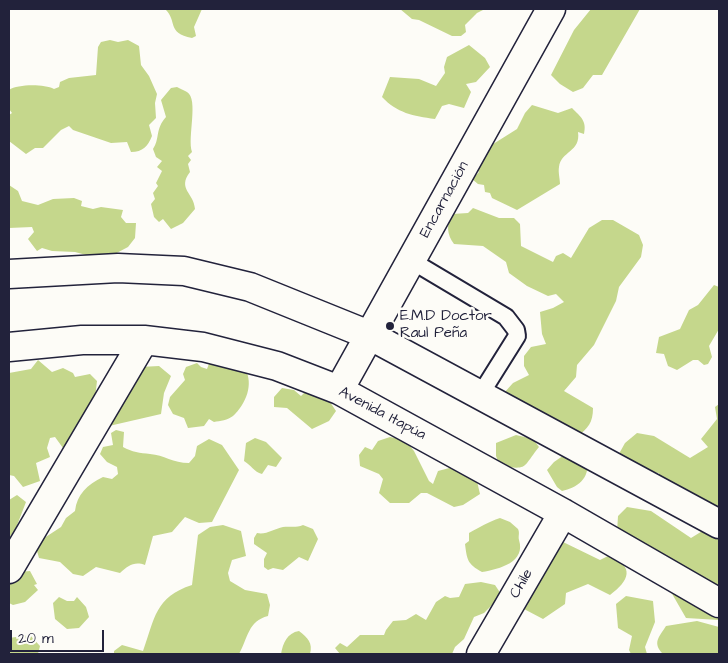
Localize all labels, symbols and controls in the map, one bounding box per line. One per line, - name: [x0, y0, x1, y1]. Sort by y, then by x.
- street label: Encarnación: [417, 159, 473, 241]
- place label: E.M.D Doctor Raul Peña: [400, 308, 492, 343]
- marker: E.M.D Doctor Raul Peña: [384, 320, 396, 332]
- street label: Avenida Itapúa: [335, 383, 429, 445]
- street label: Chile: [507, 566, 537, 602]
- scale bar: [12, 620, 106, 652]
- text: 20 m: [18, 628, 54, 649]

